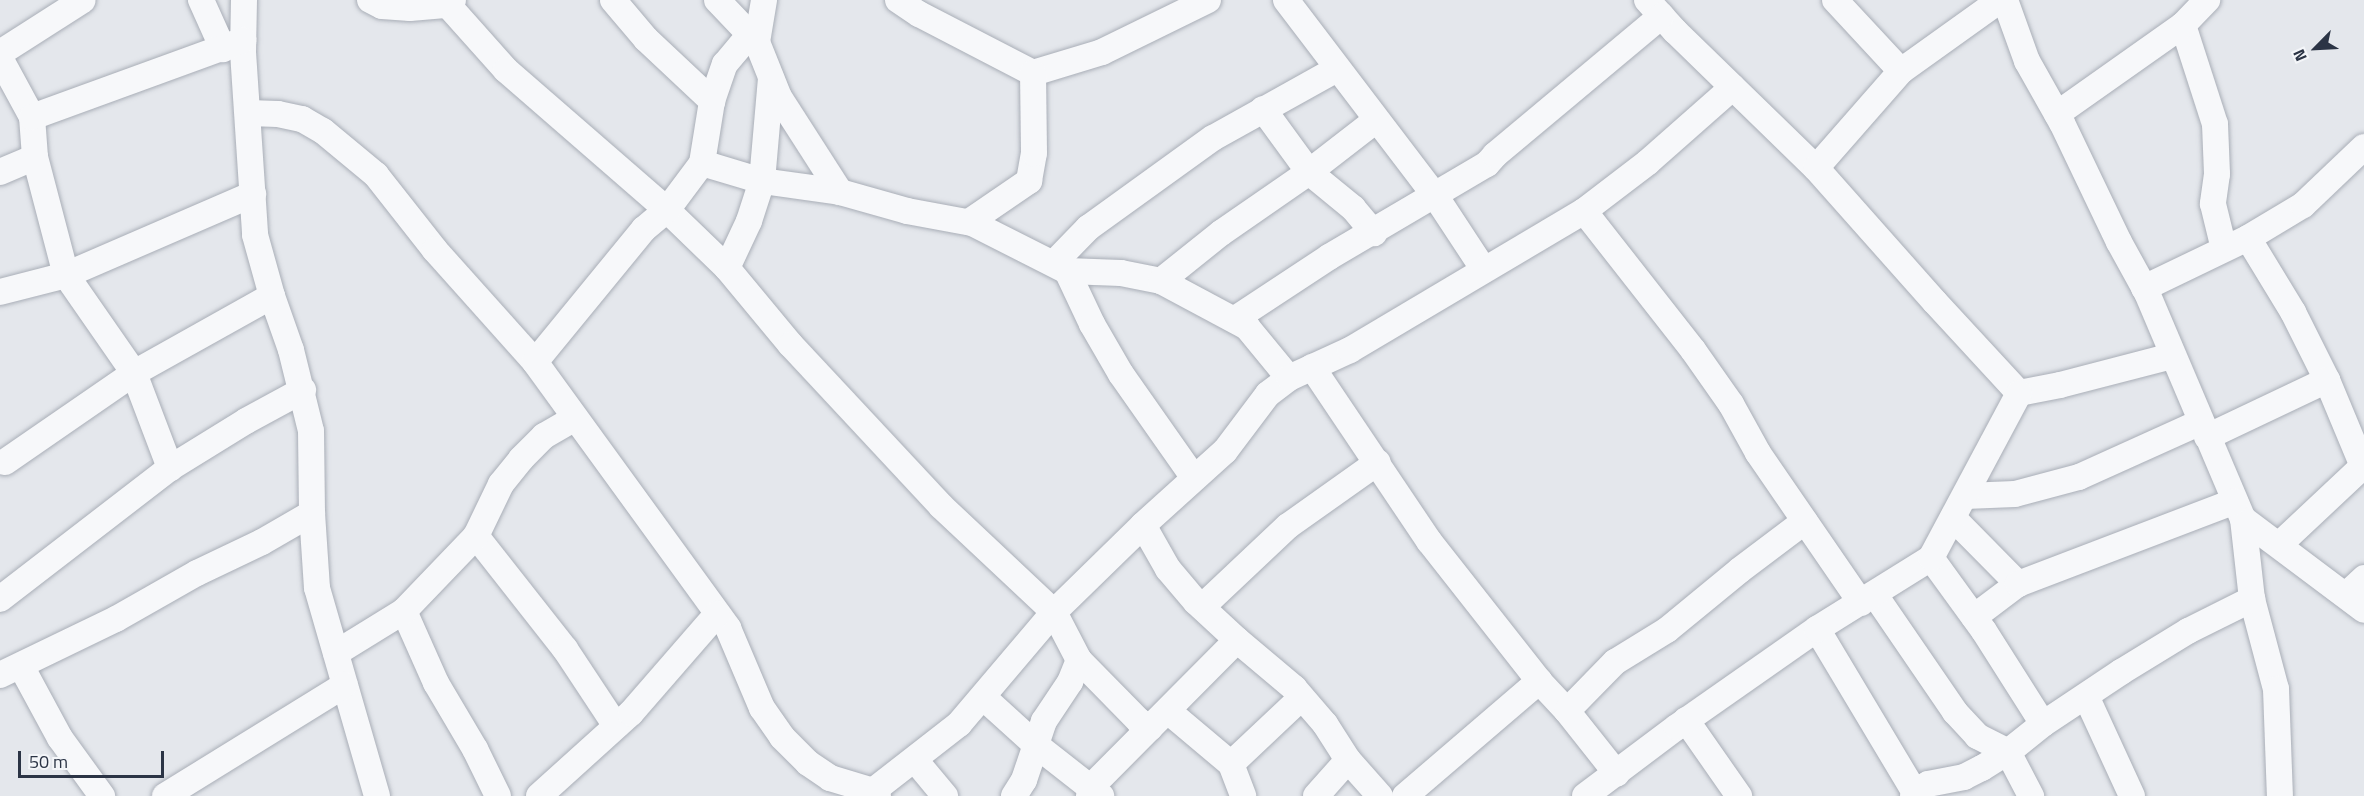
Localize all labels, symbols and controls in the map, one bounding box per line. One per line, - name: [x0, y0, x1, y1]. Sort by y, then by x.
- north arrow: [2286, 18, 2346, 78]
- text: N: [2286, 45, 2313, 65]
- scale bar: [21, 739, 166, 777]
- text: 50 m: [29, 748, 68, 775]

